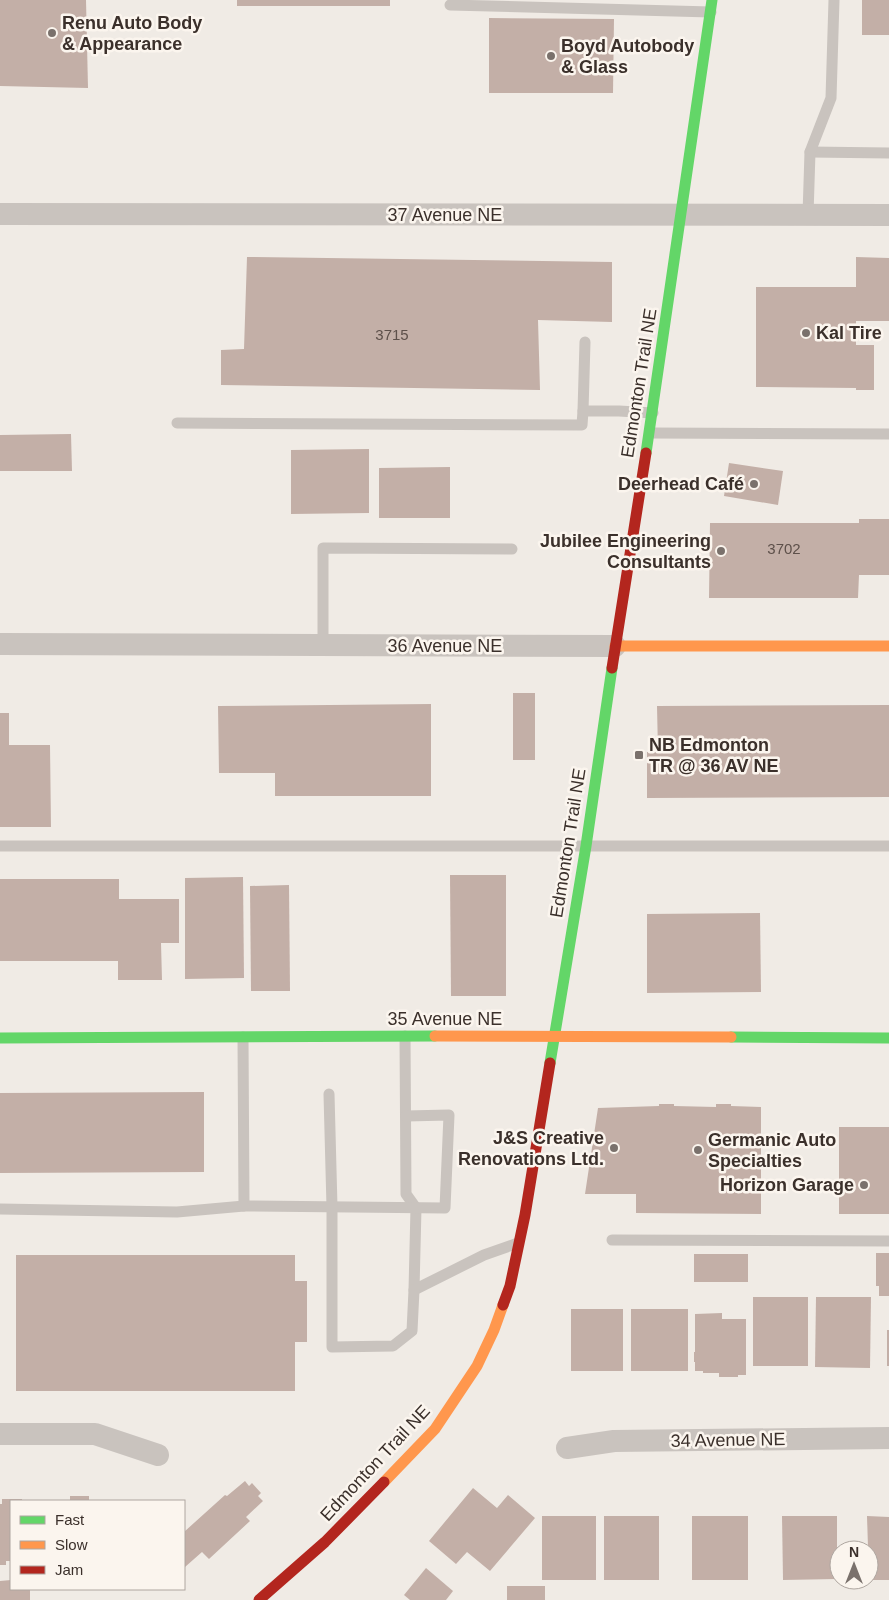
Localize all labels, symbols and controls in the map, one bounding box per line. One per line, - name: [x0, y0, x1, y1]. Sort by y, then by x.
- place label: Renu Auto Body & Appearance: [62, 13, 202, 54]
- marker: Renu Auto Body & Appearance: [46, 27, 58, 39]
- place label: Boyd Autobody & Glass: [561, 36, 694, 77]
- marker: Boyd Autobody & Glass: [545, 50, 557, 62]
- street label: 37 Avenue NE: [388, 205, 502, 225]
- street label: Edmonton Trail NE: [617, 307, 661, 459]
- place label: Kal Tire: [816, 323, 882, 343]
- house number: 3715: [375, 326, 409, 343]
- marker: Kal Tire: [800, 327, 812, 339]
- place label: Deerhead Café: [618, 474, 744, 494]
- marker: Deerhead Café: [748, 478, 760, 490]
- place label: Jubilee Engineering Consultants: [540, 531, 711, 572]
- house number: 3702: [767, 540, 801, 557]
- marker: Jubilee Engineering Consultants: [715, 545, 727, 557]
- street label: 36 Avenue NE: [388, 636, 502, 656]
- place label: NB Edmonton TR @ 36 AV NE: [649, 735, 779, 776]
- marker: NB Edmonton TR @ 36 AV NE: [633, 749, 645, 761]
- street label: Edmonton Trail NE: [546, 767, 590, 919]
- street label: 35 Avenue NE: [388, 1009, 502, 1029]
- place label: J&S Creative Renovations Ltd.: [458, 1128, 604, 1169]
- place label: Germanic Auto Specialties: [708, 1130, 836, 1171]
- marker: J&S Creative Renovations Ltd.: [608, 1142, 620, 1154]
- marker: Germanic Auto Specialties: [692, 1144, 704, 1156]
- place label: Horizon Garage: [720, 1175, 854, 1195]
- marker: Horizon Garage: [858, 1179, 870, 1191]
- street label: Edmonton Trail NE: [316, 1401, 434, 1525]
- street label: 34 Avenue NE: [670, 1429, 786, 1451]
- legend: [10, 1500, 185, 1590]
- text: Fast: [55, 1511, 85, 1528]
- text: Slow: [55, 1536, 88, 1553]
- north arrow: [829, 1540, 879, 1590]
- text: N: [849, 1544, 859, 1560]
- text: Jam: [55, 1561, 83, 1578]

